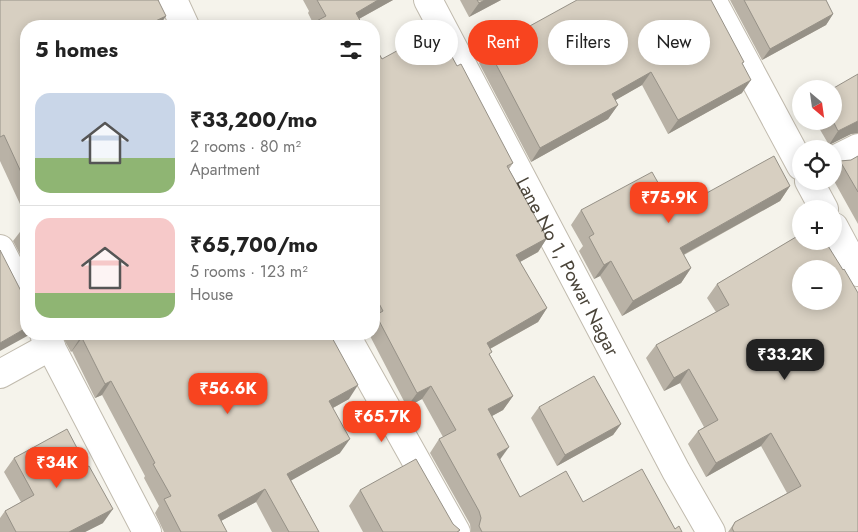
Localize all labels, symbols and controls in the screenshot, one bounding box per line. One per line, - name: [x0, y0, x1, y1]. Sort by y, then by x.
- chip: Buy: [395, 20, 458, 65]
- chip: Rent: [468, 20, 538, 65]
- chip: Filters: [548, 20, 628, 65]
- chip: New: [638, 20, 710, 65]
- text: 5 homes: [35, 35, 118, 65]
- icon: filters: [337, 36, 365, 64]
- north arrow: [792, 80, 842, 130]
- map controls: [792, 80, 842, 310]
- text: ₹33,200/mo: [190, 105, 317, 135]
- icon: home: [75, 113, 135, 173]
- text: 2 rooms · 80 m²: [190, 135, 301, 158]
- button: locate: [792, 140, 842, 190]
- text: Apartment: [190, 158, 260, 181]
- street label: Lane No 1, Powar Nagar: [510, 172, 626, 361]
- pin: ₹75.9K: [628, 182, 710, 224]
- text: ₹75.9K: [641, 186, 697, 209]
- button: +: [792, 200, 842, 250]
- text: ₹65,700/mo: [190, 230, 318, 260]
- icon: home: [75, 238, 135, 298]
- text: 5 rooms · 123 m²: [190, 260, 308, 283]
- button: −: [792, 260, 842, 310]
- text: House: [190, 283, 233, 306]
- pin: ₹33.2K: [744, 338, 826, 381]
- text: ₹33.2K: [757, 343, 813, 366]
- pin: ₹56.6K: [187, 372, 269, 415]
- text: ₹56.6K: [199, 377, 257, 400]
- pin: ₹65.7K: [341, 400, 423, 443]
- text: ₹65.7K: [354, 405, 410, 428]
- pin: ₹34K: [27, 446, 87, 489]
- text: ₹34K: [36, 451, 78, 474]

